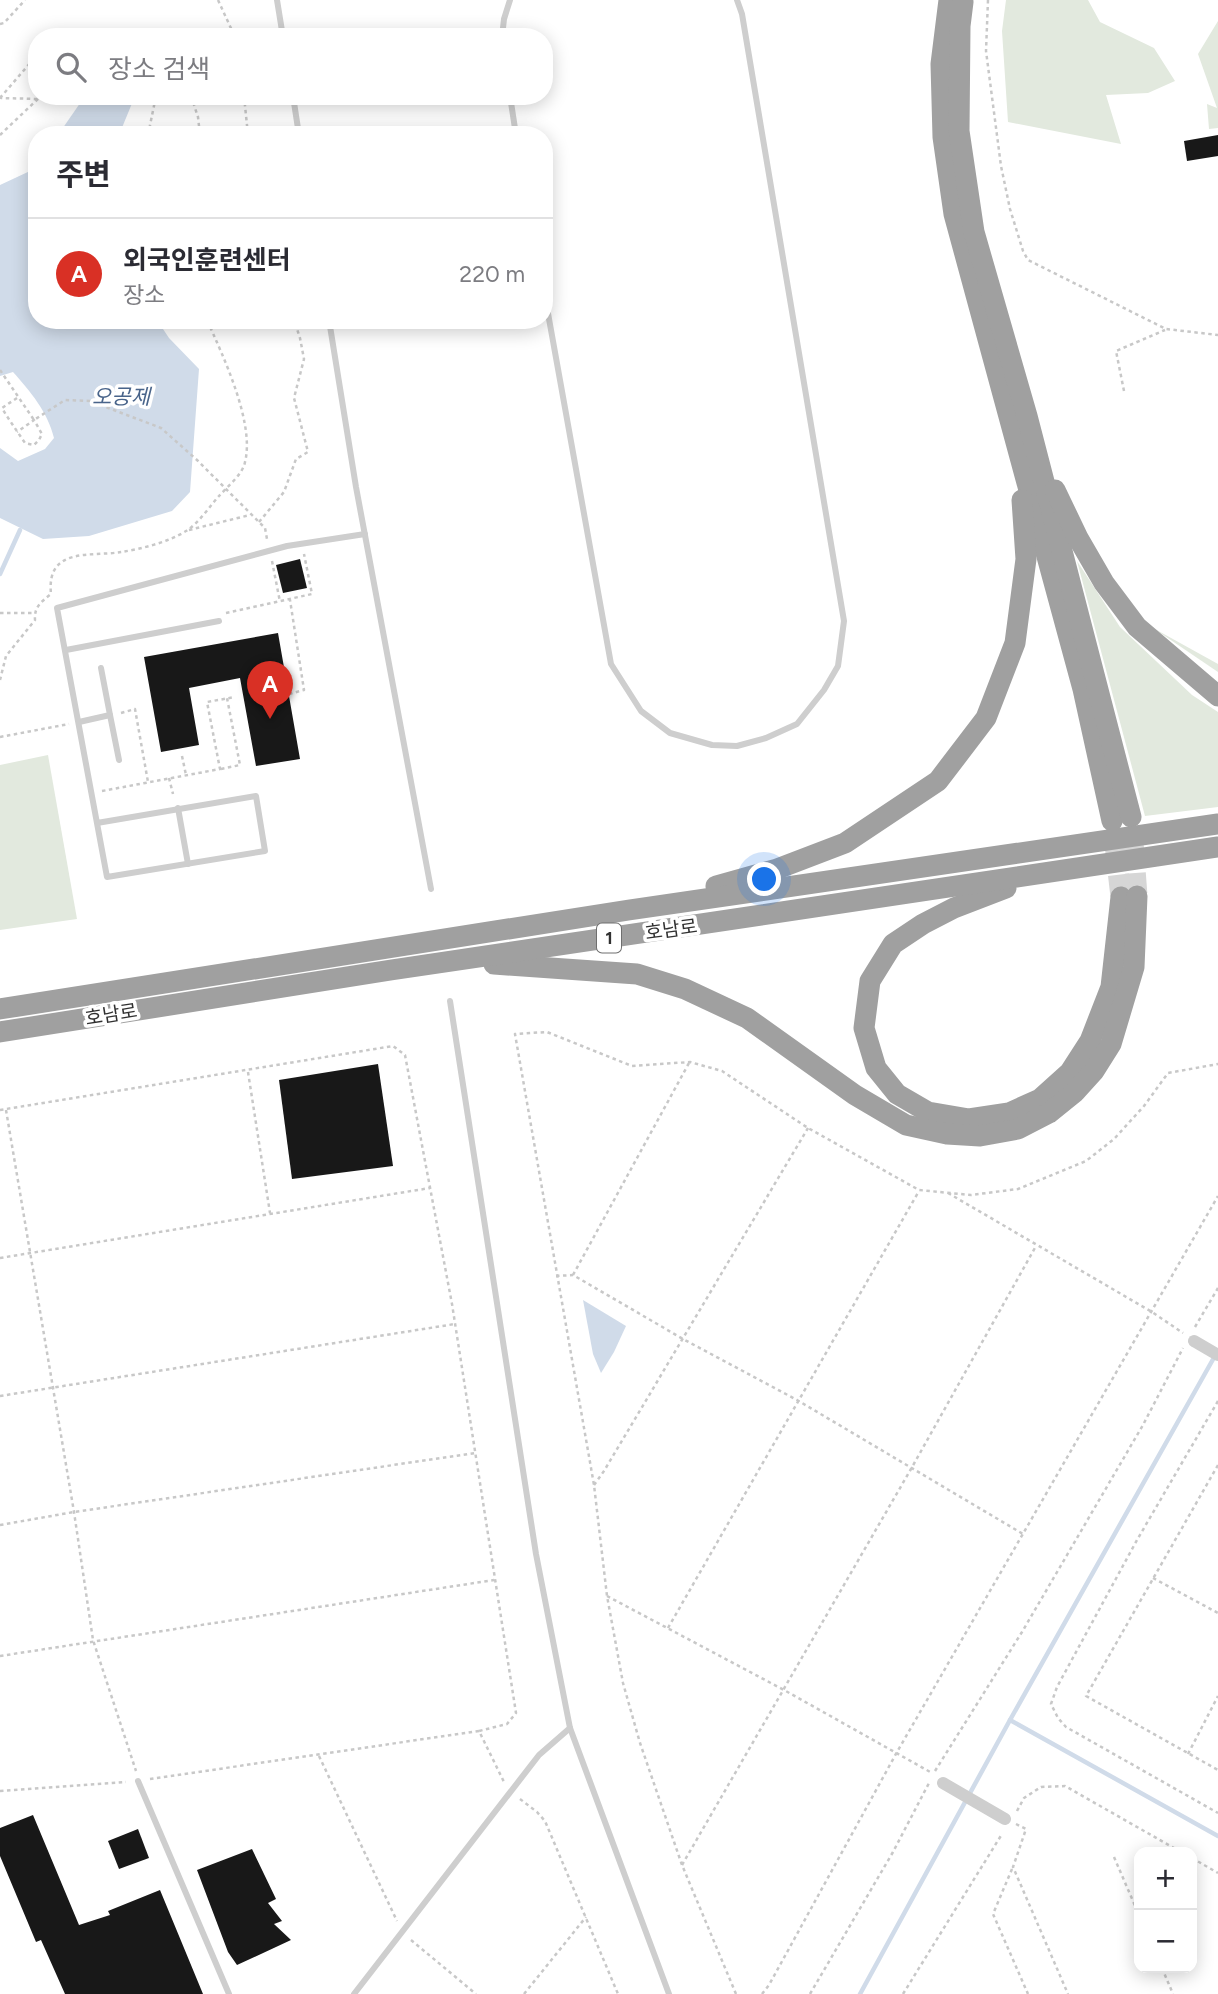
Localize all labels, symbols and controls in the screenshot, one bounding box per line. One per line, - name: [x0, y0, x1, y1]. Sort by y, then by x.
- search box: [28, 28, 553, 105]
- icon: search: [52, 48, 90, 86]
- text: 장소 검색: [108, 53, 210, 85]
- text: 주변: [56, 156, 111, 193]
- text: 외국인훈련센터: [123, 244, 290, 276]
- text: A: [71, 260, 87, 288]
- text: 220 m: [459, 260, 525, 288]
- text: 장소: [123, 281, 165, 309]
- water label: 오공제: [92, 384, 153, 409]
- pin: A: [247, 661, 293, 719]
- your location: [747, 862, 781, 896]
- street label: 호남로: [643, 914, 699, 945]
- road number: 1: [597, 923, 621, 953]
- street label: 호남로: [83, 999, 139, 1030]
- map controls: [1134, 1847, 1197, 1973]
- button: +: [1134, 1847, 1197, 1910]
- button: −: [1134, 1910, 1197, 1973]

